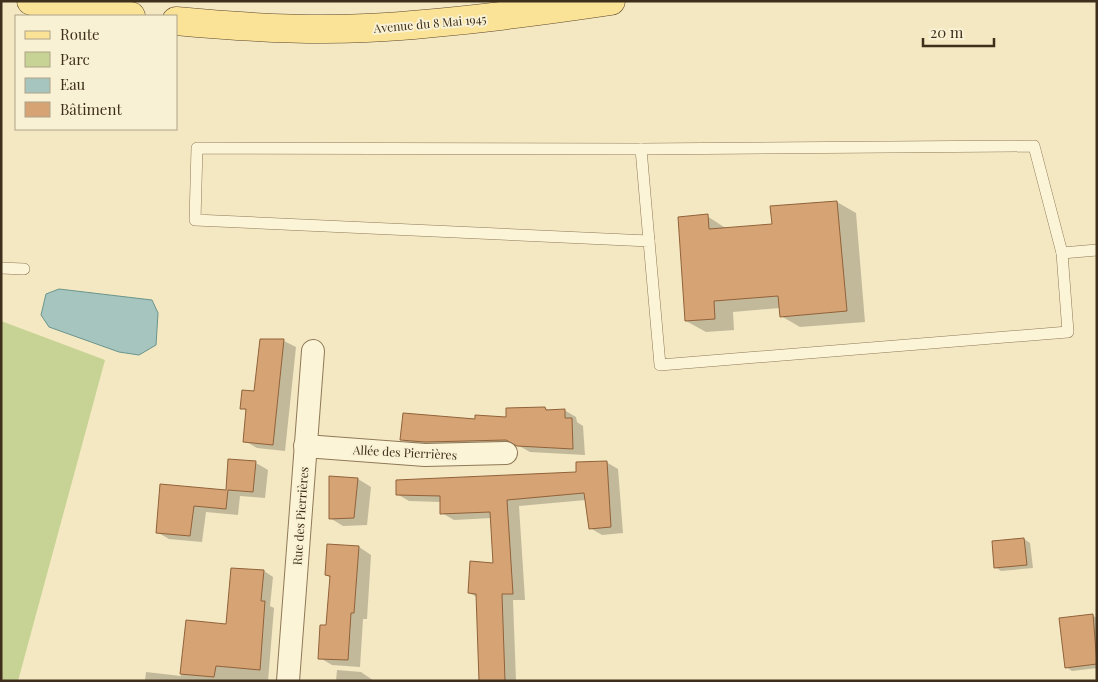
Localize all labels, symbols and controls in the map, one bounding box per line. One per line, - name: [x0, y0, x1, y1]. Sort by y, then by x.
- street label: Avenue du 8 Mai 1945: [372, 10, 487, 36]
- legend: [15, 15, 178, 130]
- scale bar: [923, 15, 994, 47]
- text: 20 m: [930, 22, 964, 42]
- text: Route: [60, 24, 100, 44]
- text: Parc: [60, 49, 90, 69]
- text: Eau: [60, 74, 86, 94]
- text: Bâtiment: [60, 99, 122, 119]
- street label: Allée des Pierrières: [352, 441, 457, 463]
- street label: Rue des Pierrières: [289, 466, 311, 566]

